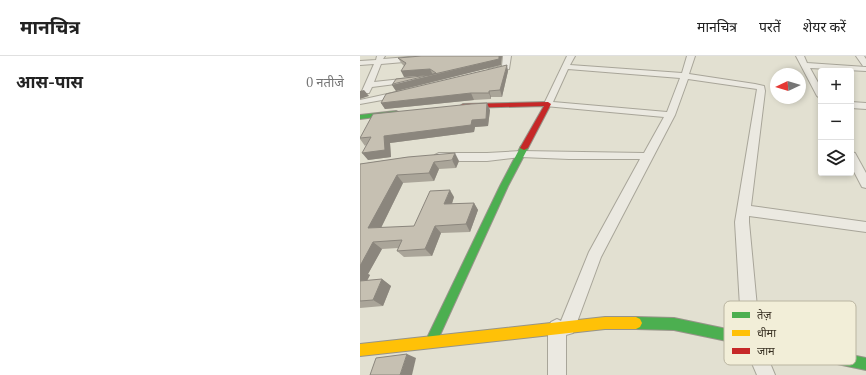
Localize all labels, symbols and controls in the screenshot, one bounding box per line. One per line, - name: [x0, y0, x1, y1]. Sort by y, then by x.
- text: मानचित्र: [20, 14, 80, 39]
- text: मानचित्र: [697, 17, 737, 36]
- text: परतें: [759, 17, 781, 36]
- text: शेयर करें: [803, 17, 846, 36]
- north arrow: [770, 68, 806, 104]
- map controls: [818, 68, 854, 176]
- button: +: [818, 68, 854, 104]
- text: आस-पास: [16, 70, 83, 93]
- text: 0 नतीजे: [306, 73, 344, 91]
- button: −: [818, 104, 854, 140]
- button: layers: [818, 140, 854, 176]
- legend: [724, 301, 856, 365]
- text: तेज़: [757, 308, 772, 322]
- text: धीमा: [757, 326, 776, 340]
- text: जाम: [757, 344, 775, 358]

